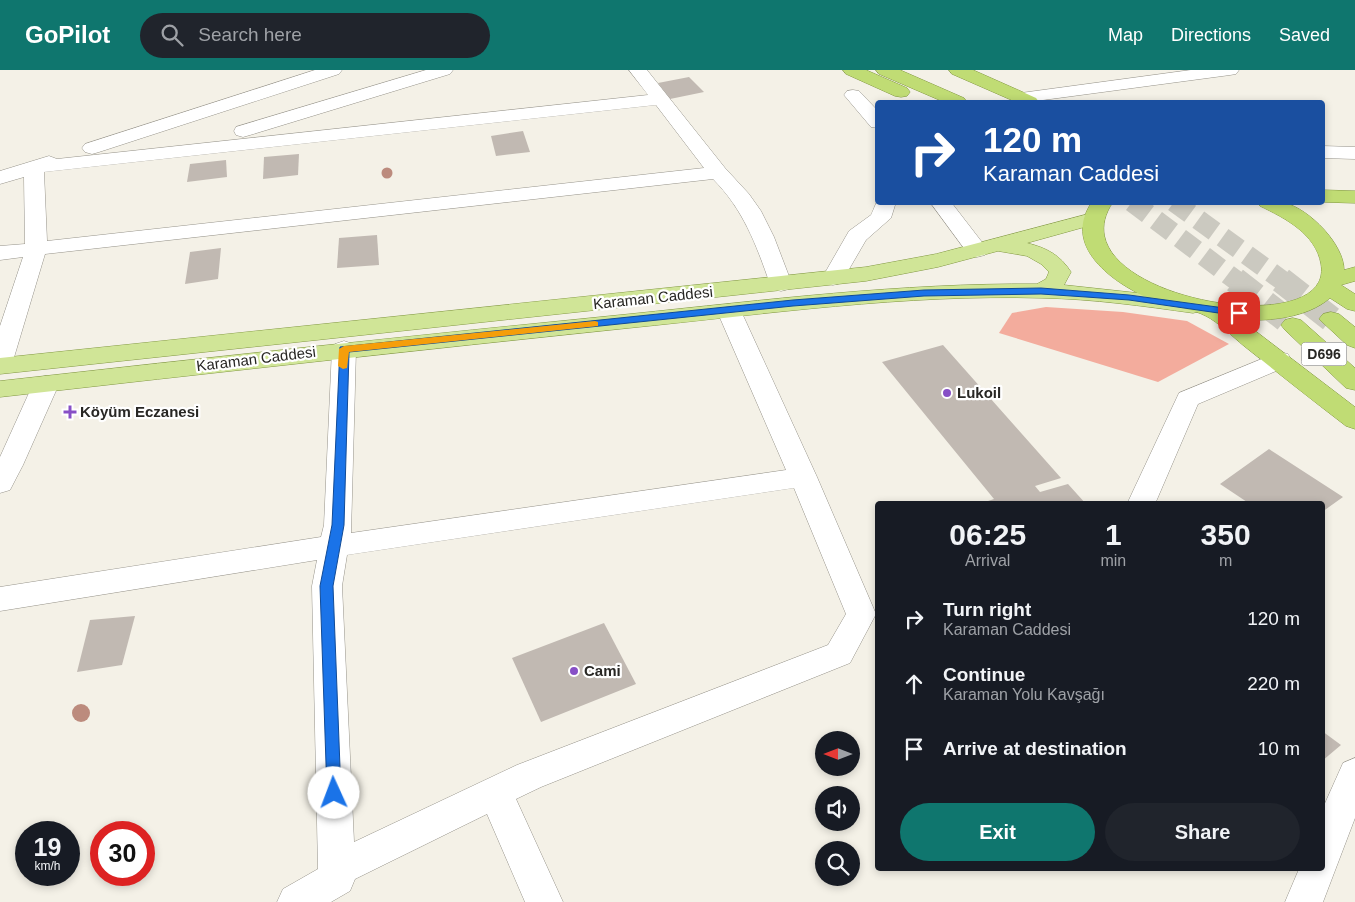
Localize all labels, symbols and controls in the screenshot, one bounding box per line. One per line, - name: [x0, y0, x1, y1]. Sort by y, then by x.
- search box: [140, 13, 490, 58]
- text: GoPilot: [25, 21, 110, 48]
- icon: search: [158, 21, 186, 49]
- text: Search here: [198, 24, 302, 45]
- text: Map: [1108, 25, 1143, 45]
- text: Directions: [1171, 25, 1251, 45]
- text: Saved: [1279, 25, 1330, 45]
- icon: right: [900, 120, 965, 185]
- text: 120 m: [983, 120, 1082, 159]
- text: Karaman Caddesi: [983, 161, 1159, 186]
- street label: Karaman Caddesi: [592, 283, 714, 312]
- pin: [1218, 292, 1260, 334]
- icon: arrive: [1225, 299, 1253, 327]
- road number: D696: [1302, 342, 1346, 366]
- street label: Karaman Caddesi: [195, 343, 317, 374]
- place label: Lukoil: [957, 384, 1001, 401]
- marker: Lukoil: [941, 387, 953, 399]
- place label: Köyüm Eczanesi: [80, 403, 199, 420]
- marker: Köyüm Eczanesi: [64, 406, 76, 418]
- text: 06:25: [949, 518, 1026, 551]
- text: 1: [1105, 518, 1122, 551]
- text: 350: [1201, 518, 1251, 551]
- text: Arrival: [965, 552, 1010, 569]
- text: min: [1100, 552, 1126, 569]
- text: m: [1219, 552, 1232, 569]
- text: Turn right: [943, 599, 1031, 620]
- icon: right: [900, 605, 928, 633]
- text: 120 m: [1247, 608, 1300, 629]
- text: Karaman Caddesi: [943, 621, 1071, 638]
- place label: Cami: [584, 662, 621, 679]
- text: Continue: [943, 664, 1025, 685]
- marker: Cami: [568, 665, 580, 677]
- icon: ahead: [900, 670, 928, 698]
- text: 220 m: [1247, 673, 1300, 694]
- text: Karaman Yolu Kavşağı: [943, 686, 1105, 703]
- north arrow: [815, 731, 860, 776]
- map controls: [815, 731, 860, 886]
- icon: arrive: [900, 735, 928, 763]
- text: Arrive at destination: [943, 738, 1127, 759]
- text: 10 m: [1258, 738, 1300, 759]
- position arrow: [307, 766, 359, 818]
- button: sound: [815, 786, 860, 831]
- button: Exit: [900, 803, 1095, 861]
- button: Share: [1105, 803, 1300, 861]
- speed limit sign: 30: [90, 821, 155, 886]
- text: 19: [34, 833, 61, 861]
- button: search: [815, 841, 860, 886]
- text: km/h: [34, 859, 61, 873]

